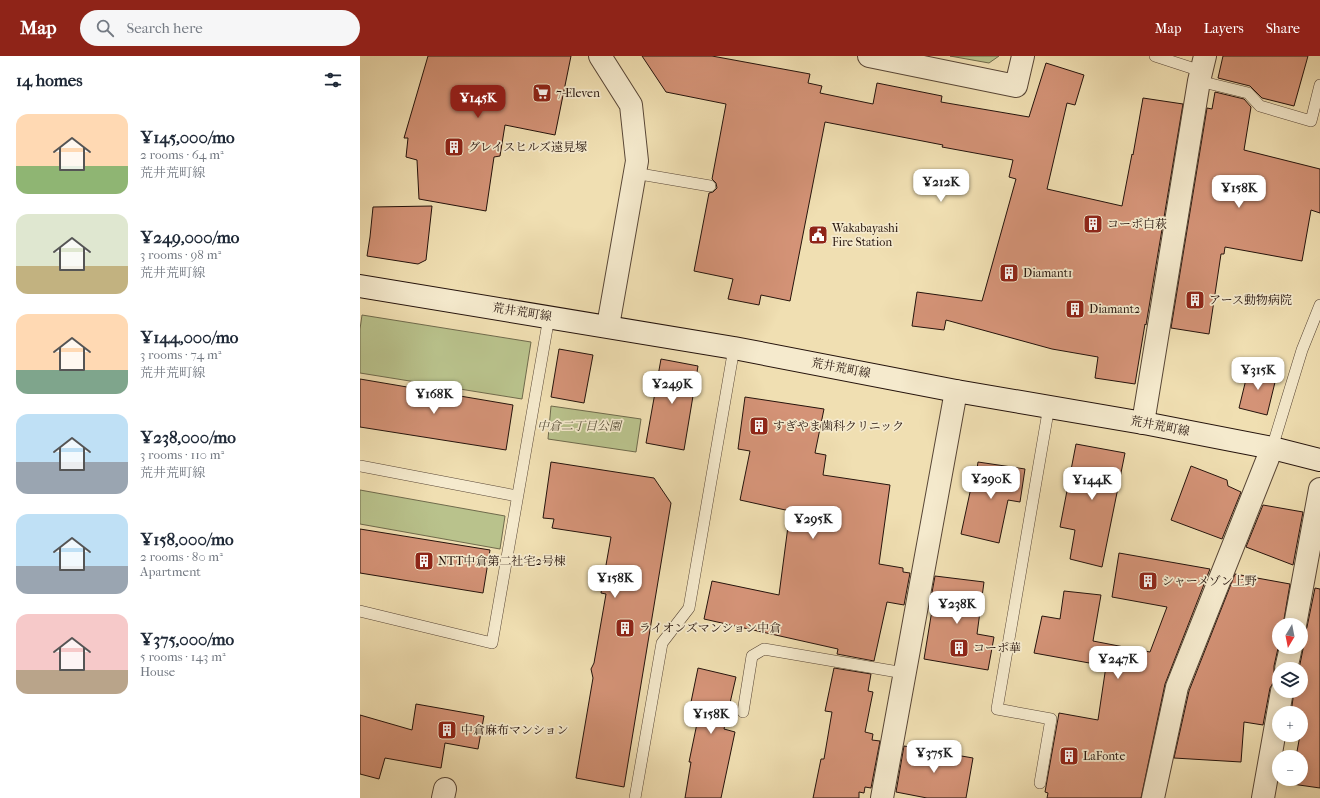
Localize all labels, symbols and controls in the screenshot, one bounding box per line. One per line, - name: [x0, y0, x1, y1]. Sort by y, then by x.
- search box: [80, 10, 360, 46]
- text: Map: [20, 17, 56, 39]
- icon: search: [94, 17, 116, 39]
- text: Search here: [126, 19, 203, 37]
- text: Map: [1155, 20, 1182, 37]
- text: Layers: [1204, 20, 1244, 37]
- text: Share: [1266, 20, 1300, 37]
- icon: filters: [322, 69, 344, 91]
- text: 14 homes: [16, 70, 83, 90]
- supermarket icon: 7-Eleven: [531, 82, 553, 104]
- pin: ¥145K: [450, 85, 506, 119]
- place label: 7-Eleven: [556, 86, 600, 100]
- text: ¥145K: [459, 90, 497, 105]
- text: ¥145,000/mo: [140, 127, 235, 147]
- icon: home: [48, 130, 96, 178]
- building icon: グレイスヒルズ遠見塚: [443, 136, 465, 158]
- place label: グレイスヒルズ遠見塚: [468, 140, 587, 154]
- text: 2 rooms · 64 m²: [140, 147, 224, 162]
- text: 荒井荒町線: [140, 165, 205, 180]
- pin: ¥212K: [913, 169, 969, 203]
- text: ¥212K: [922, 174, 960, 189]
- pin: ¥158K: [1211, 175, 1267, 209]
- text: ¥158K: [1221, 180, 1257, 195]
- building icon: コーポ白萩: [1082, 213, 1104, 235]
- place label: コーポ白萩: [1107, 217, 1167, 231]
- place label: Wakabayashi Fire Station: [831, 221, 899, 249]
- public building icon: Wakabayashi Fire Station: [807, 224, 829, 246]
- text: ¥249,000/mo: [140, 227, 239, 247]
- icon: home: [48, 230, 96, 278]
- text: 3 rooms · 98 m²: [140, 247, 221, 262]
- building icon: Diamant1: [998, 262, 1020, 284]
- text: 荒井荒町線: [140, 265, 205, 280]
- place label: Diamant1: [1023, 266, 1072, 280]
- building icon: アース動物病院: [1184, 289, 1206, 311]
- place label: アース動物病院: [1209, 293, 1292, 307]
- building icon: Diamant2: [1064, 298, 1086, 320]
- street label: 荒井荒町線: [491, 300, 553, 324]
- place label: Diamant2: [1089, 302, 1140, 316]
- text: ¥144,000/mo: [140, 327, 238, 347]
- icon: home: [48, 330, 96, 378]
- text: 3 rooms · 74 m²: [140, 347, 221, 362]
- street label: 荒井荒町線: [810, 355, 872, 381]
- pin: ¥315K: [1230, 357, 1286, 391]
- text: ¥315K: [1240, 362, 1276, 377]
- text: 荒井荒町線: [140, 365, 205, 380]
- pin: ¥249K: [644, 371, 700, 405]
- text: ¥249K: [652, 376, 692, 391]
- pin: ¥168K: [406, 381, 462, 415]
- text: ¥168K: [415, 386, 453, 401]
- street label: 荒井荒町線: [1129, 413, 1191, 439]
- building icon: すぎやま歯科クリニック: [748, 415, 770, 437]
- park label: 中倉二丁目公園: [537, 419, 623, 433]
- place label: すぎやま歯科クリニック: [773, 419, 904, 433]
- text: ¥238,000/mo: [140, 427, 236, 447]
- icon: home: [48, 430, 96, 478]
- text: 3 rooms · 110 m²: [140, 447, 224, 462]
- text: 荒井荒町線: [140, 465, 205, 480]
- pin: ¥290K: [963, 466, 1019, 500]
- pin: ¥144K: [1064, 467, 1120, 501]
- text: ¥290K: [971, 471, 1011, 486]
- text: ¥144K: [1072, 472, 1112, 487]
- pin: ¥295K: [785, 506, 841, 540]
- text: ¥295K: [794, 511, 832, 526]
- text: ¥158,000/mo: [140, 529, 234, 549]
- icon: home: [48, 530, 96, 578]
- text: 2 rooms · 80 m²: [140, 549, 223, 564]
- building icon: NTT中倉第二社宅2号棟: [413, 550, 435, 572]
- place label: NTT中倉第二社宅2号棟: [438, 554, 566, 568]
- text: Apartment: [140, 564, 201, 579]
- pin: ¥158K: [587, 565, 643, 599]
- text: ¥158K: [597, 570, 633, 585]
- building icon: シャーメゾン上野: [1137, 570, 1159, 592]
- place label: シャーメゾン上野: [1162, 574, 1257, 588]
- pin: ¥238K: [929, 591, 985, 625]
- text: ¥238K: [938, 596, 976, 611]
- building icon: ライオンズマンション中倉: [614, 617, 636, 639]
- north arrow: [1272, 618, 1308, 654]
- map controls: [1272, 618, 1308, 786]
- place label: ライオンズマンション中倉: [639, 621, 781, 635]
- text: ¥375,000/mo: [140, 629, 234, 649]
- icon: home: [48, 630, 96, 678]
- building icon: コーポ華: [948, 637, 970, 659]
- place label: コーポ華: [973, 641, 1021, 655]
- pin: ¥247K: [1090, 646, 1146, 680]
- text: 5 rooms · 143 m²: [140, 649, 226, 664]
- text: ¥247K: [1098, 651, 1138, 666]
- button: layers: [1272, 662, 1308, 698]
- text: House: [140, 664, 175, 679]
- pin: ¥158K: [683, 701, 739, 735]
- text: ¥158K: [693, 706, 729, 721]
- button: +: [1272, 706, 1308, 742]
- building icon: 中倉麻布マンション: [436, 719, 458, 741]
- place label: 中倉麻布マンション: [461, 723, 568, 737]
- pin: ¥375K: [906, 740, 962, 774]
- text: ¥375K: [916, 745, 952, 760]
- building icon: LaFonte: [1058, 745, 1080, 767]
- place label: LaFonte: [1083, 749, 1125, 763]
- button: −: [1272, 750, 1308, 786]

